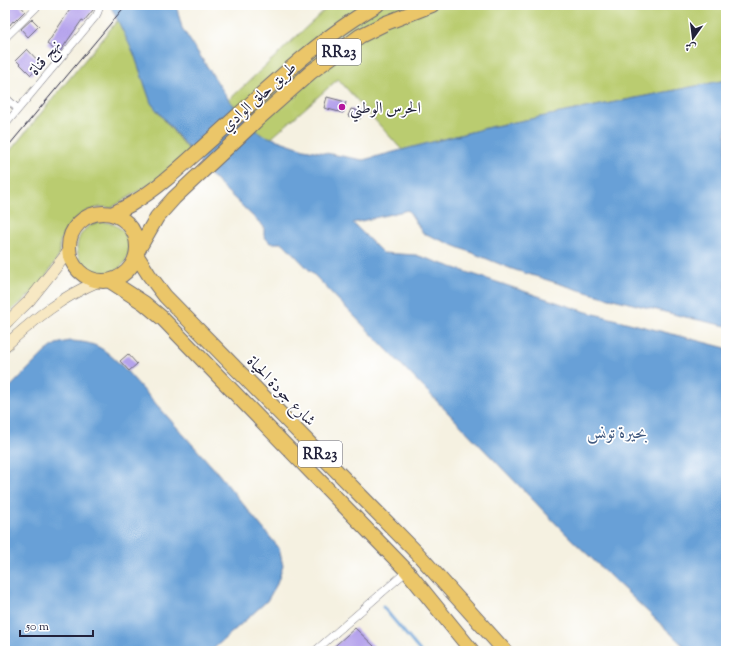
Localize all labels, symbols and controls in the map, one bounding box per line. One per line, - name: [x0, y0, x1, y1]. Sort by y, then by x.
- north arrow: [673, 18, 713, 58]
- street label: نهج قناة: [24, 36, 68, 82]
- text: ش: [684, 38, 698, 56]
- road number: RR23: [317, 39, 361, 65]
- street label: طريق حلق الوادي: [217, 58, 303, 138]
- place label: الحرس الوطني: [350, 98, 421, 123]
- marker: الحرس الوطني: [337, 102, 347, 112]
- street label: شارع جودة الحياة: [240, 351, 320, 432]
- water label: بحيرة تونس: [587, 422, 647, 446]
- road number: RR23: [298, 441, 342, 467]
- scale bar: [20, 612, 93, 638]
- text: 50 m: [25, 618, 49, 636]

